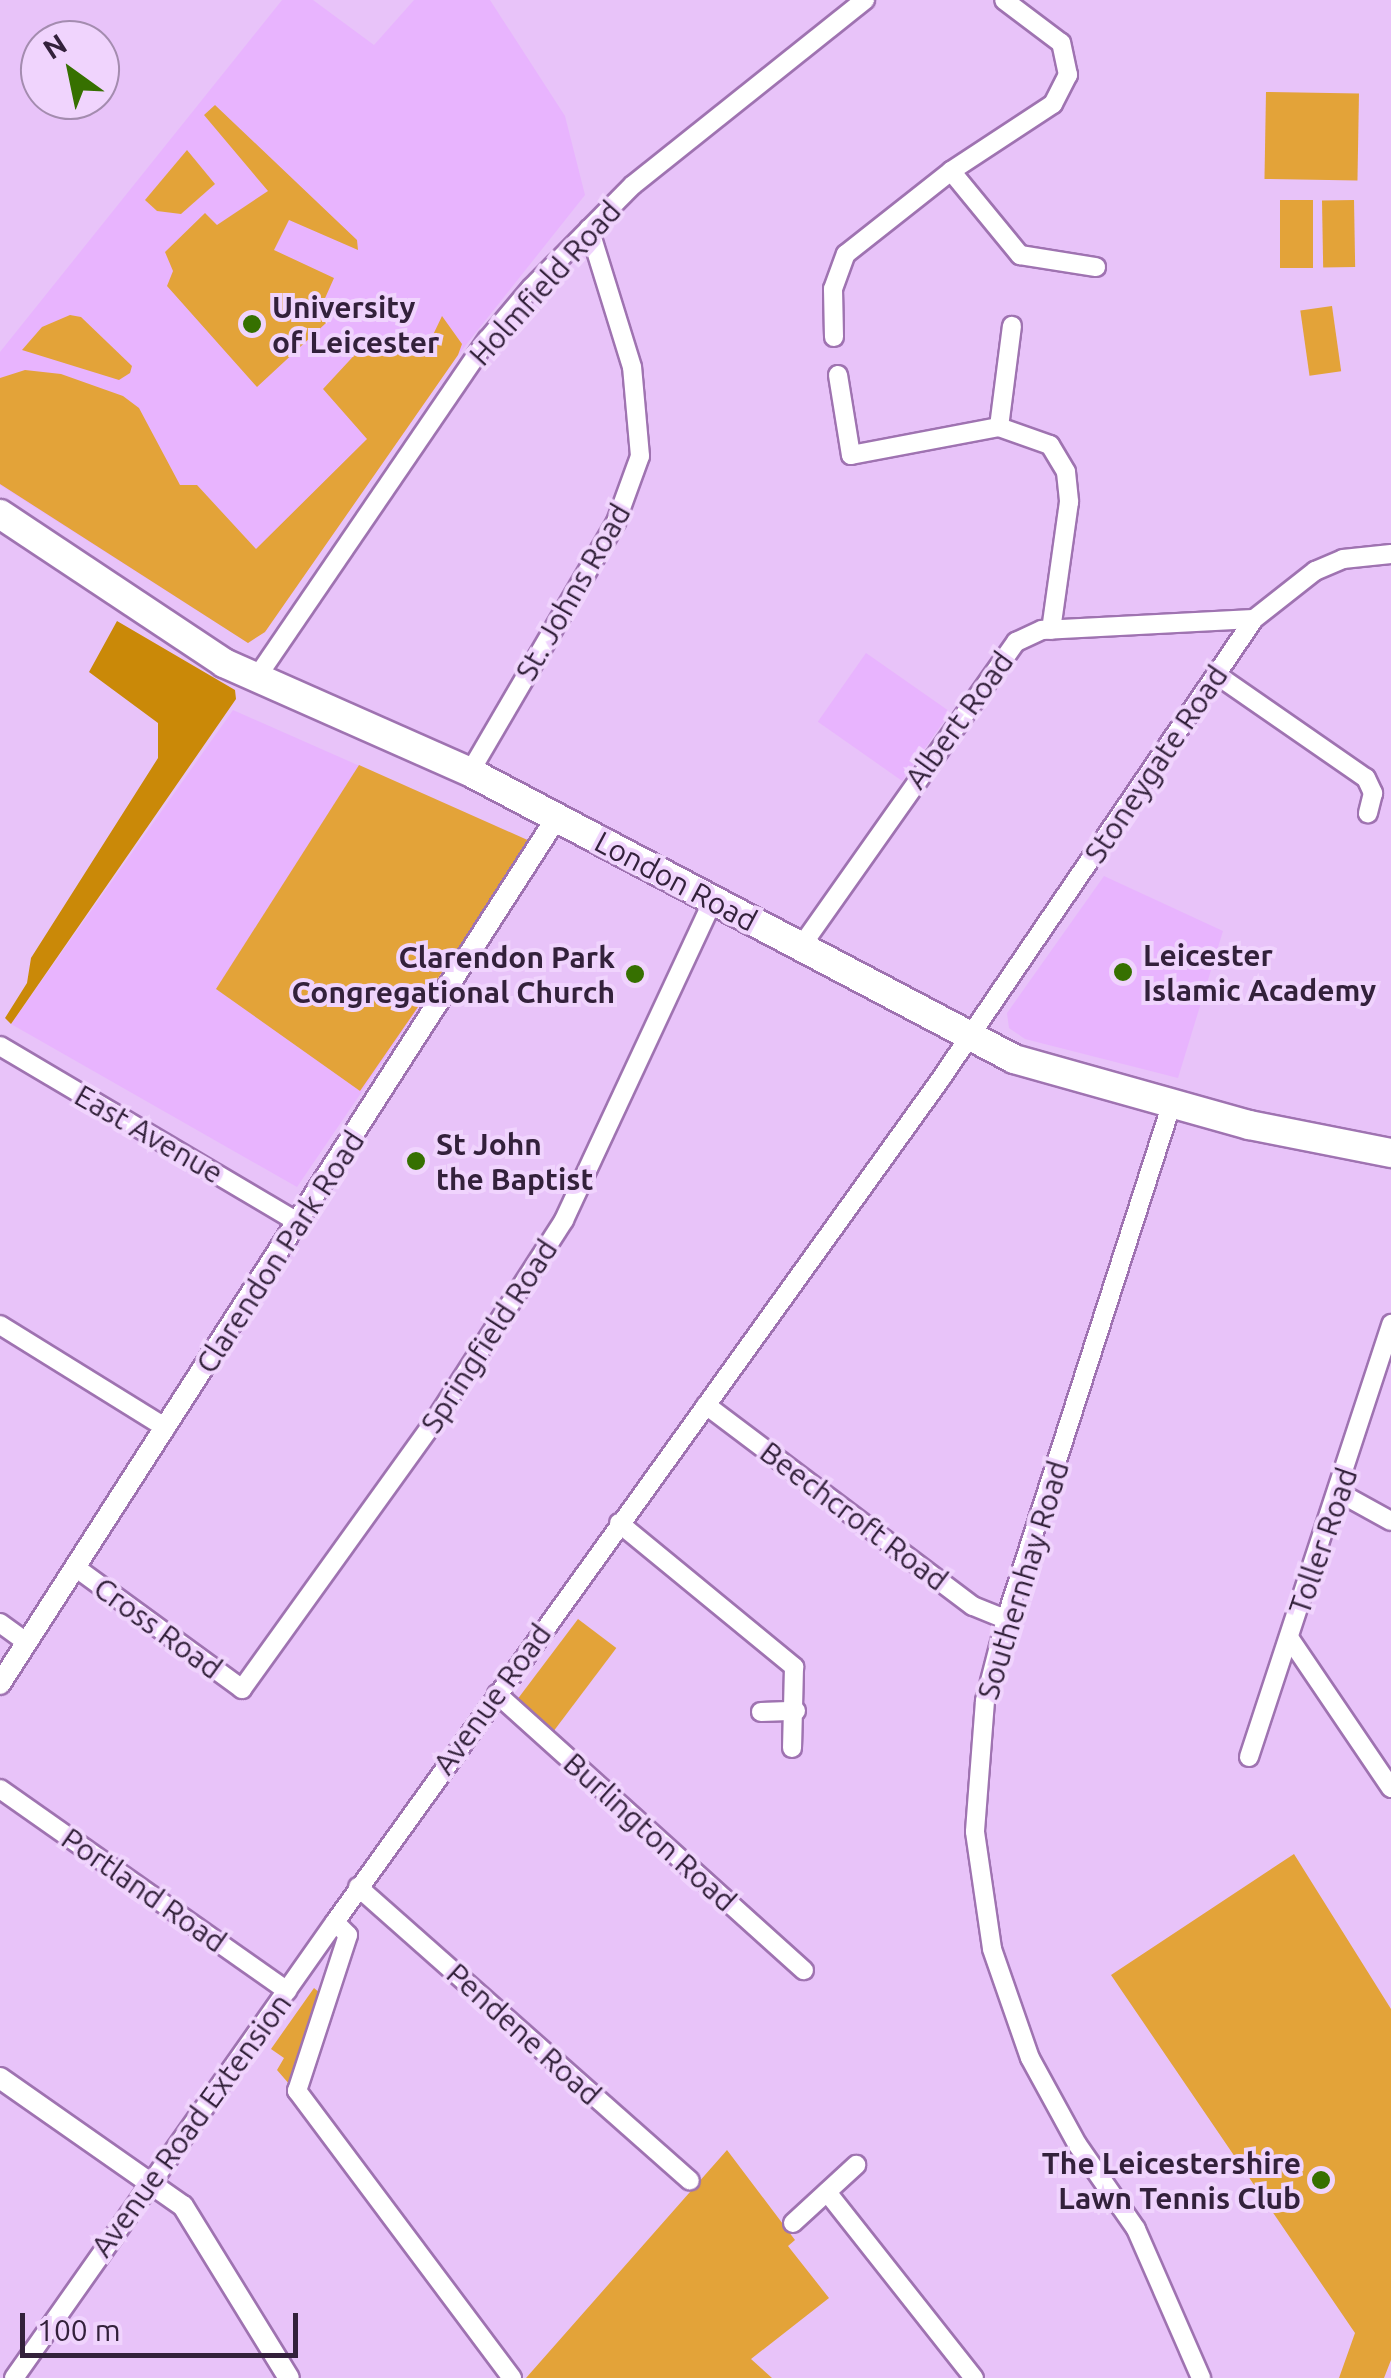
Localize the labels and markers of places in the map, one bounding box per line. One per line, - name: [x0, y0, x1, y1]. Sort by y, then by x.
- place label: University of Leicester: [272, 289, 439, 360]
- marker: University of Leicester: [241, 313, 263, 335]
- place label: Leicester Islamic Academy: [1143, 937, 1376, 1008]
- place label: Clarendon Park Congregational Church: [291, 939, 615, 1010]
- marker: Leicester Islamic Academy: [1112, 961, 1134, 983]
- marker: Clarendon Park Congregational Church: [624, 963, 646, 985]
- place label: St John the Baptist: [436, 1126, 593, 1196]
- marker: St John the Baptist: [405, 1150, 427, 1172]
- place label: The Leicestershire Lawn Tennis Club: [1042, 2145, 1301, 2216]
- marker: The Leicestershire Lawn Tennis Club: [1310, 2169, 1332, 2191]

